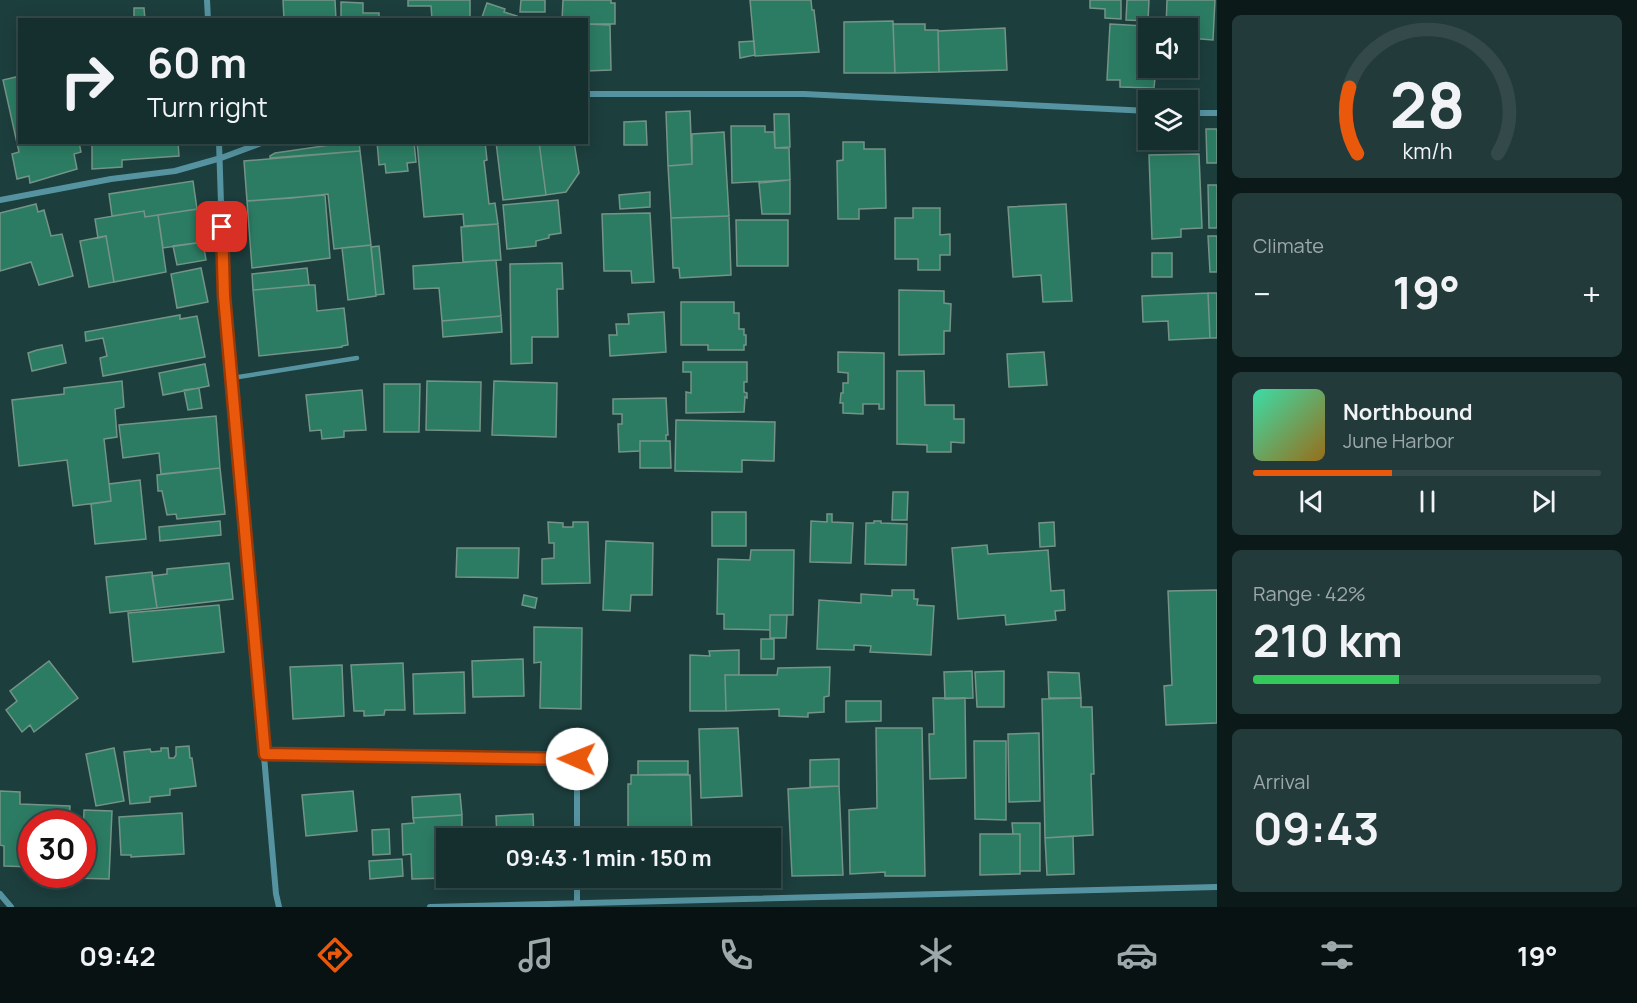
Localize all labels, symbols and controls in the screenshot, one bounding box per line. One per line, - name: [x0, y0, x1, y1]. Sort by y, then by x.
- map controls: [1138, 18, 1198, 150]
- button: sound: [1138, 18, 1198, 78]
- text: 60 m: [147, 33, 247, 91]
- icon: right: [48, 42, 126, 120]
- text: 28: [1389, 61, 1465, 147]
- text: Turn right: [147, 88, 268, 125]
- button: layers: [1138, 90, 1198, 150]
- text: km/h: [1402, 136, 1452, 165]
- pin: [196, 201, 247, 252]
- icon: arrive: [205, 210, 238, 243]
- text: Climate: [1253, 232, 1324, 259]
- text: 19°: [1392, 261, 1460, 323]
- text: −: [1253, 271, 1271, 316]
- text: +: [1582, 271, 1601, 316]
- text: Northbound: [1343, 397, 1473, 427]
- text: June Harbor: [1343, 427, 1455, 454]
- icon: previous: [1295, 485, 1328, 518]
- icon: pause: [1411, 485, 1444, 518]
- icon: next: [1527, 485, 1560, 518]
- text: Range · 42%: [1253, 580, 1366, 607]
- text: 210 km: [1253, 609, 1403, 671]
- position arrow: [545, 727, 609, 791]
- text: Arrival: [1253, 768, 1310, 795]
- text: 09:43: [1253, 797, 1380, 859]
- speed limit sign: 30: [18, 810, 96, 888]
- text: 09:43 · 1 min · 150 m: [505, 843, 712, 873]
- icon: directions: [314, 934, 356, 976]
- icon: music: [515, 934, 557, 976]
- icon: phone: [715, 934, 757, 976]
- icon: climate: [915, 934, 957, 976]
- icon: car: [1116, 934, 1158, 976]
- icon: filters: [1316, 934, 1358, 976]
- text: 09:42: [79, 937, 156, 974]
- text: 19°: [1517, 937, 1558, 974]

